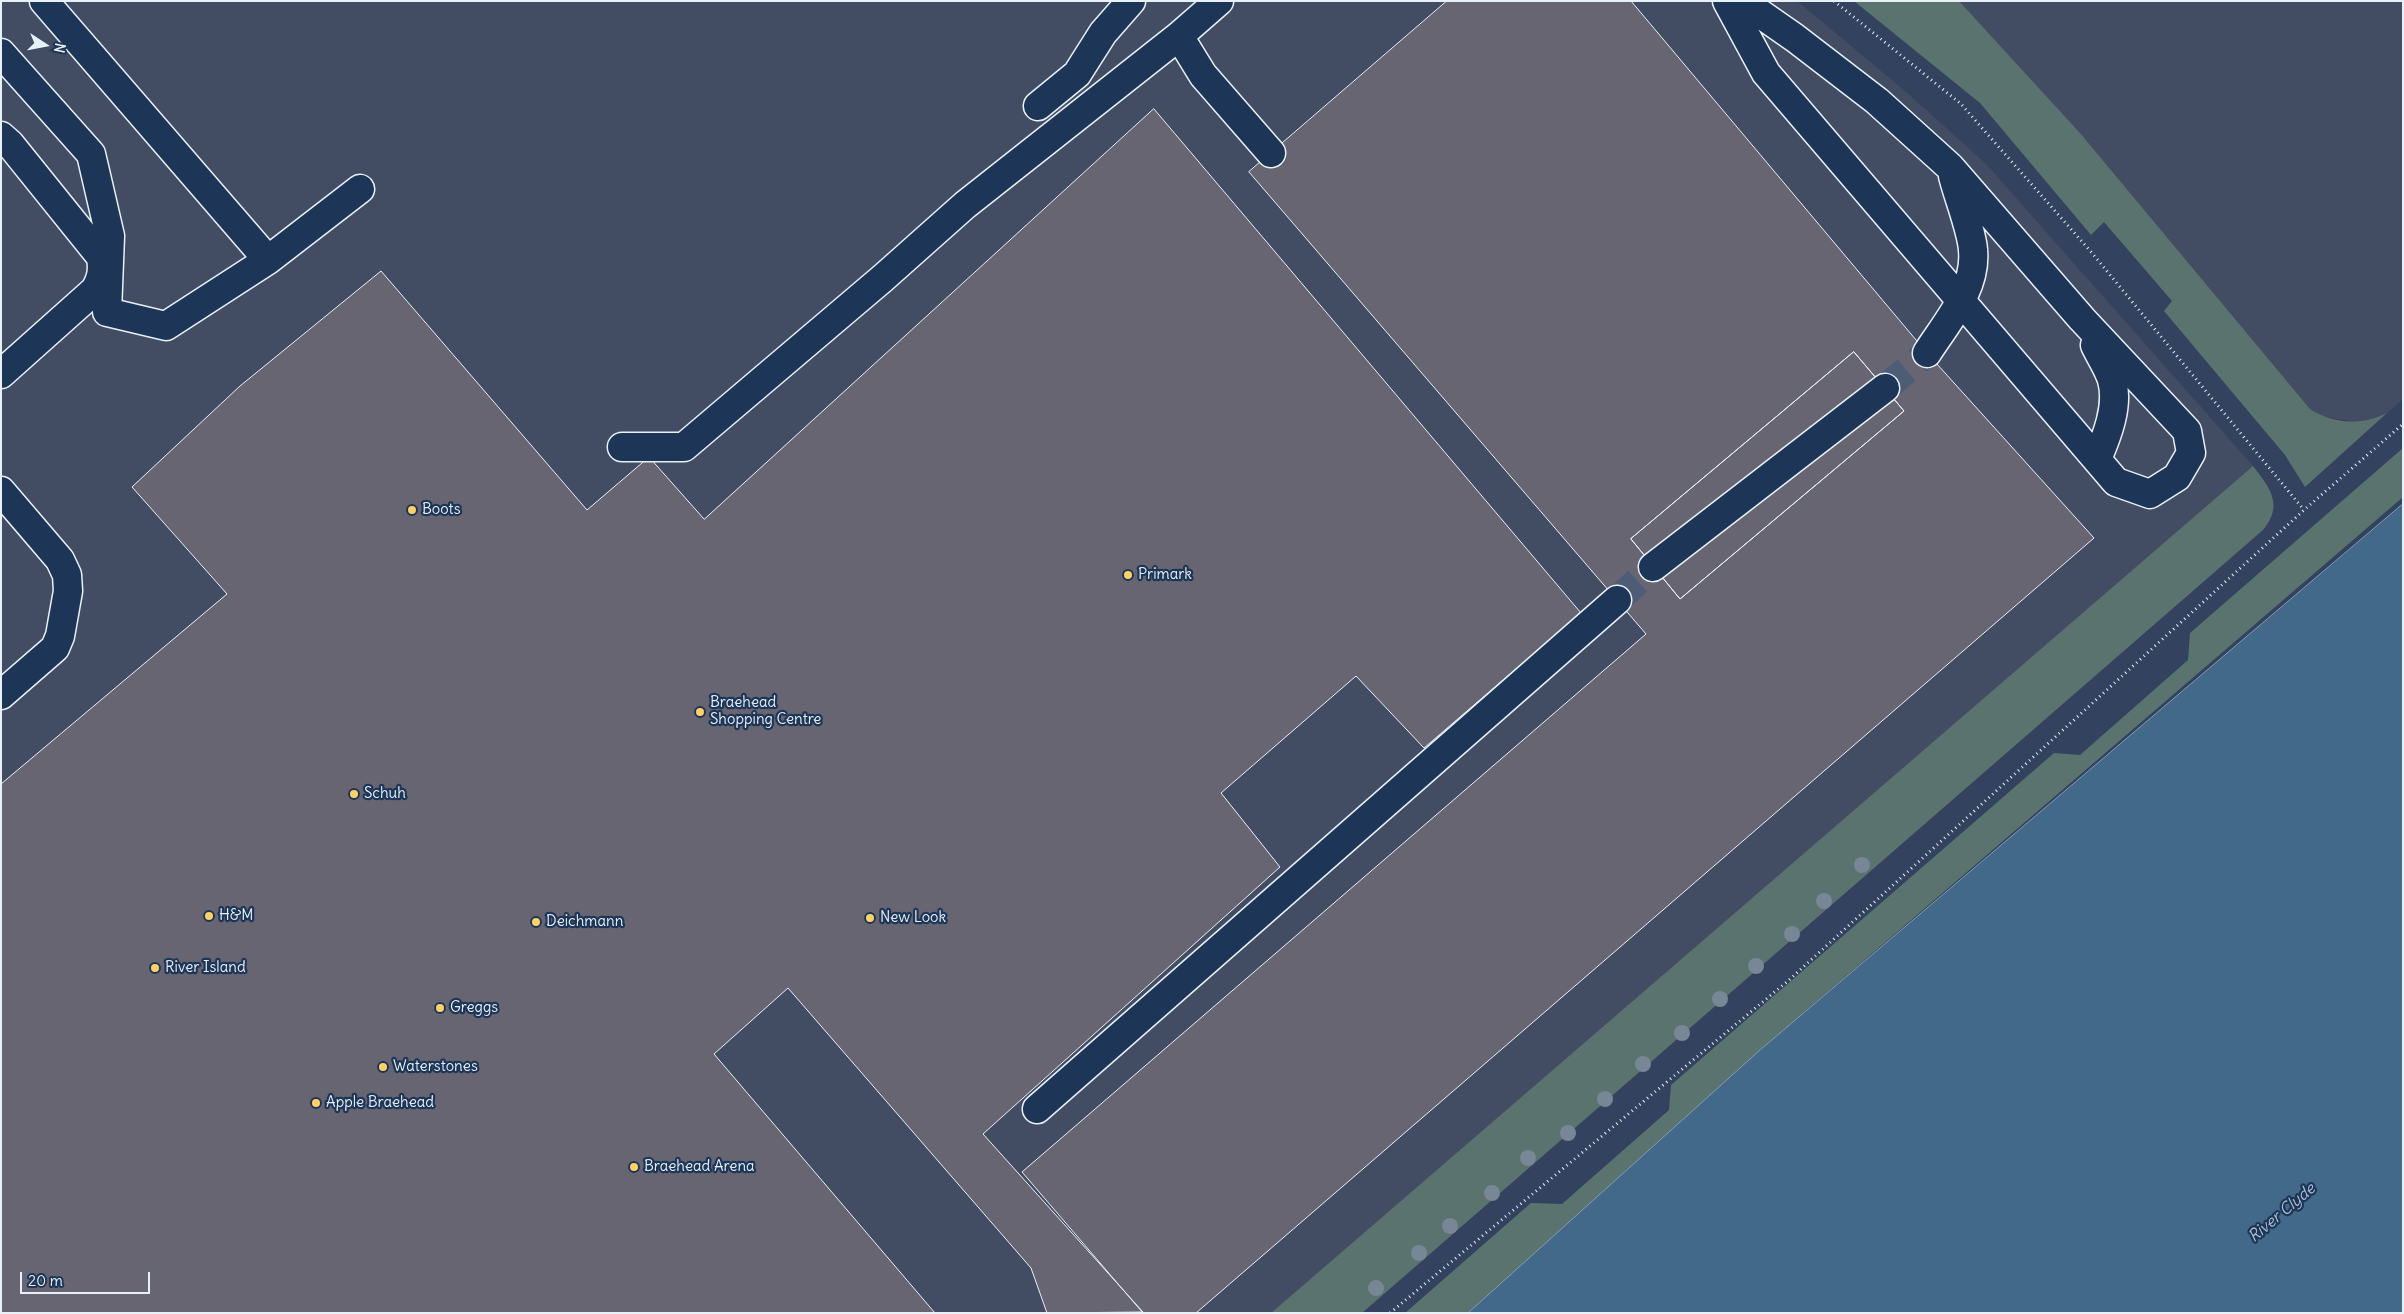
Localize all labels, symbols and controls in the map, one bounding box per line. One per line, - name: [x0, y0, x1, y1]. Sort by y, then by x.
- north arrow: [20, 20, 70, 70]
- text: N: [50, 41, 69, 54]
- place label: Boots: [422, 501, 460, 519]
- marker: Boots: [406, 504, 418, 516]
- place label: Primark: [1138, 566, 1192, 584]
- marker: Primark: [1122, 569, 1134, 581]
- place label: Braehead Shopping Centre: [710, 694, 821, 729]
- marker: Braehead Shopping Centre: [694, 706, 706, 718]
- place label: Schuh: [364, 785, 406, 803]
- marker: Schuh: [348, 788, 360, 800]
- place label: H&M: [219, 907, 253, 925]
- place label: New Look: [880, 909, 946, 927]
- marker: H&M: [203, 910, 215, 922]
- marker: New Look: [864, 912, 876, 924]
- place label: Deichmann: [546, 913, 623, 931]
- marker: Deichmann: [530, 916, 542, 928]
- place label: River Island: [165, 959, 246, 977]
- marker: River Island: [149, 962, 161, 974]
- place label: Greggs: [450, 999, 498, 1017]
- marker: Greggs: [434, 1002, 446, 1014]
- place label: Waterstones: [393, 1058, 478, 1076]
- marker: Waterstones: [377, 1061, 389, 1073]
- place label: Apple Braehead: [326, 1094, 434, 1112]
- marker: Apple Braehead: [310, 1097, 322, 1109]
- place label: Braehead Arena: [644, 1158, 755, 1176]
- marker: Braehead Arena: [628, 1161, 640, 1173]
- water label: River Clyde: [2245, 1179, 2319, 1247]
- scale bar: [22, 1262, 152, 1294]
- text: 20 m: [28, 1271, 63, 1290]

